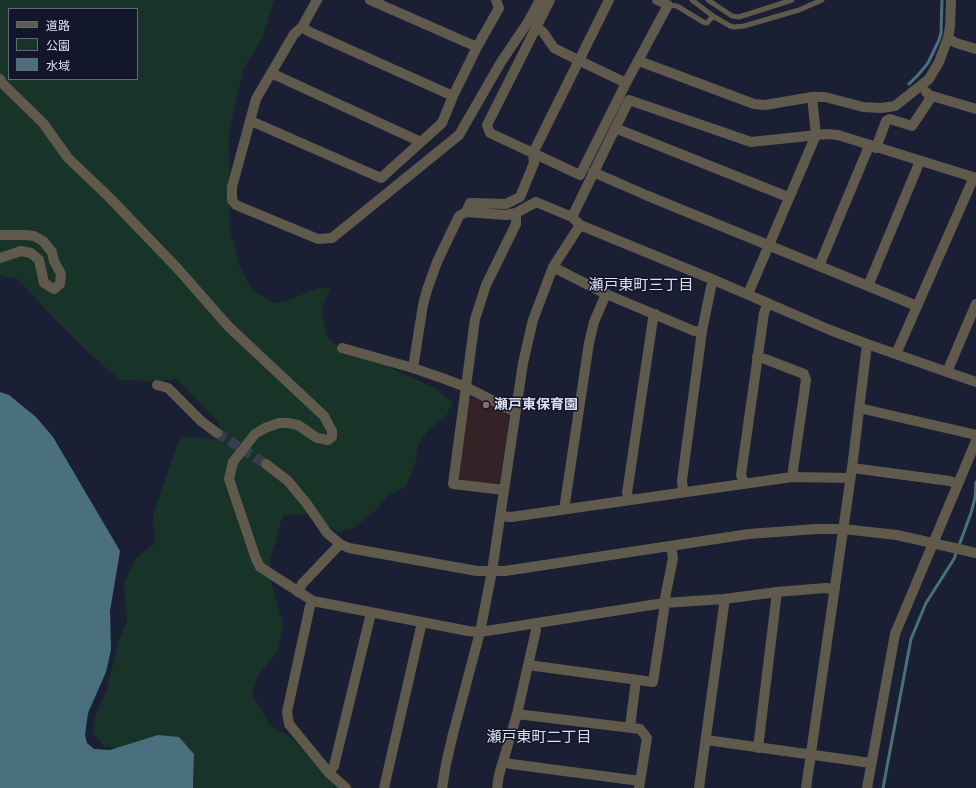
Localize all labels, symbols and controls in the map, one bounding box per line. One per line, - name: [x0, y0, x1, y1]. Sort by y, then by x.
- legend: [8, 8, 138, 80]
- text: 道路: [46, 18, 70, 33]
- text: 公園: [46, 38, 70, 53]
- text: 水域: [46, 58, 70, 73]
- district label: 瀬戸東町三丁目: [589, 276, 693, 294]
- place label: 瀬戸東保育園: [494, 397, 578, 413]
- marker: 瀬戸東保育園: [481, 400, 491, 410]
- district label: 瀬戸東町二丁目: [487, 728, 591, 746]

